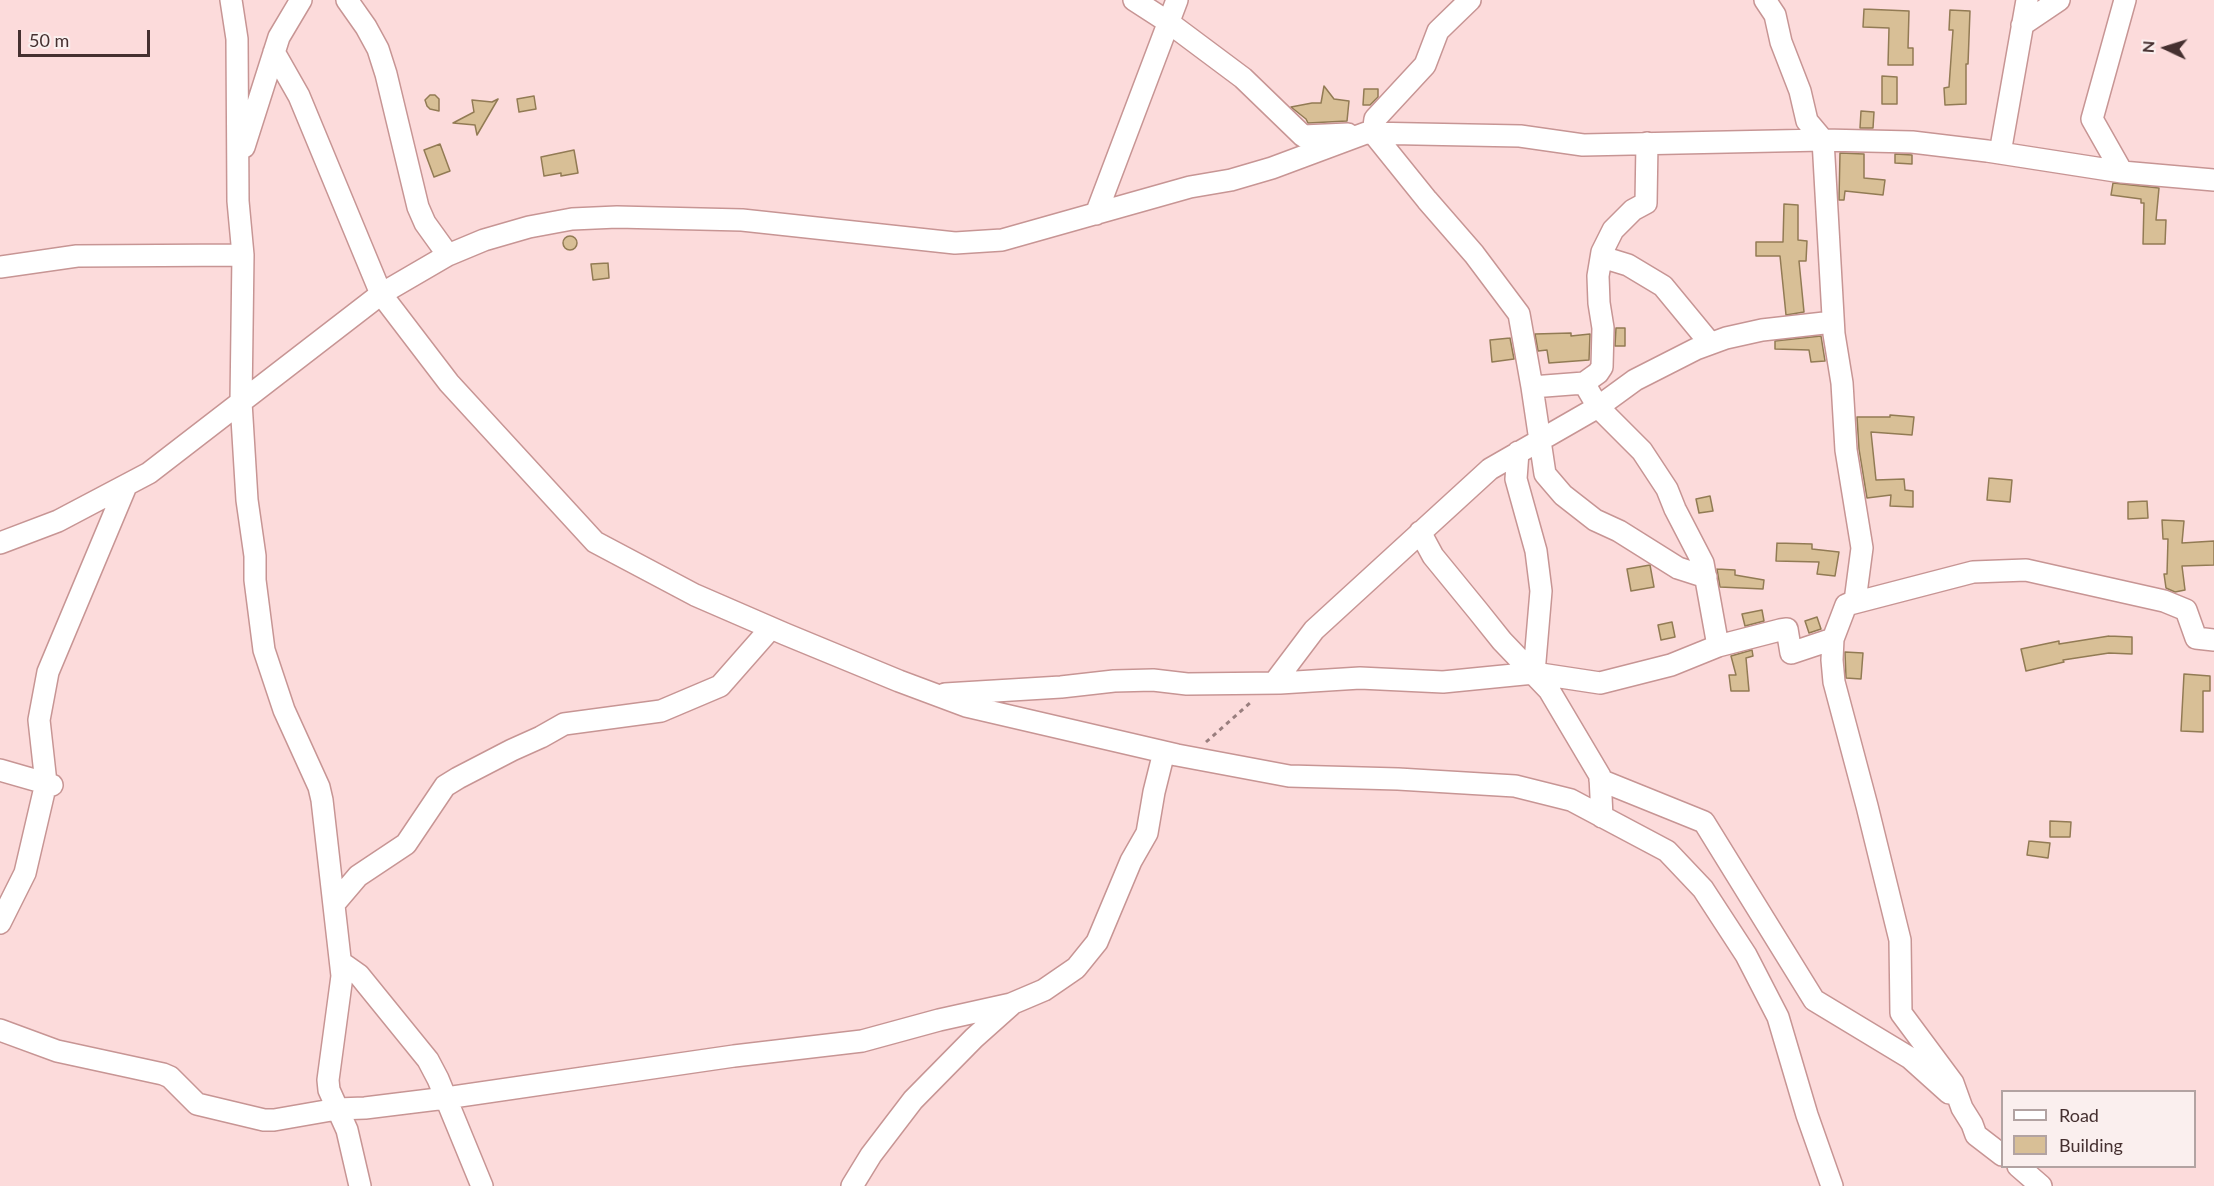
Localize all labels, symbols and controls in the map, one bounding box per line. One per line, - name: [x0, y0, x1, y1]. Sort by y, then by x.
- scale bar: [21, 18, 153, 56]
- north arrow: [2136, 18, 2196, 78]
- text: 50 m: [29, 29, 69, 51]
- text: N: [2138, 40, 2157, 54]
- legend: [2001, 1090, 2196, 1168]
- text: Road: [2059, 1104, 2099, 1126]
- text: Building: [2059, 1134, 2123, 1156]

